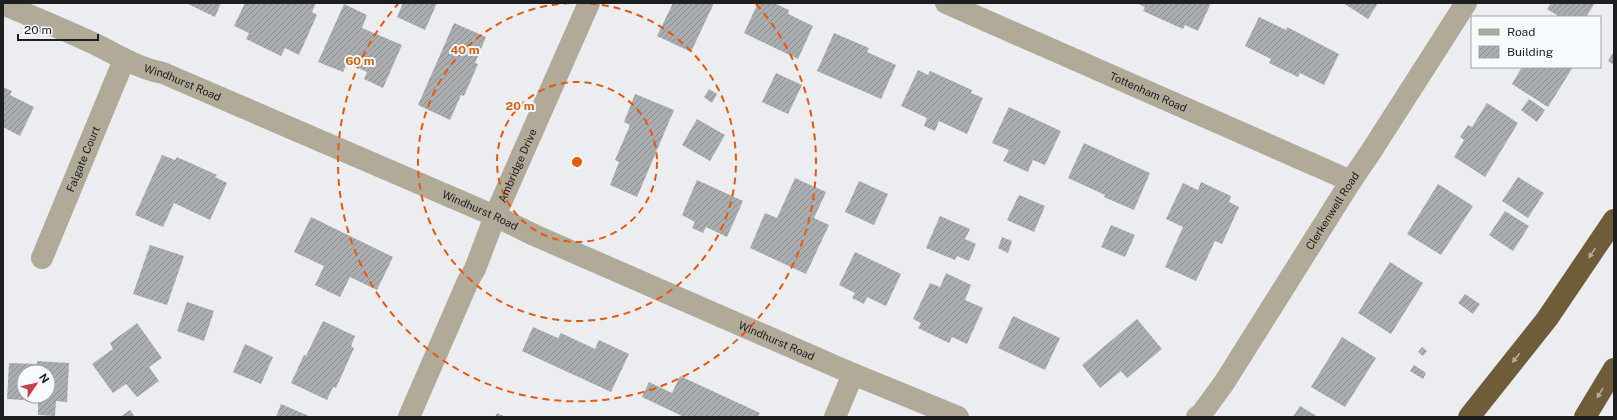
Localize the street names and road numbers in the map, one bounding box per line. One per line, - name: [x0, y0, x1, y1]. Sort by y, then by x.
- street label: Windhurst Road: [142, 62, 223, 103]
- street label: Tottenham Road: [1108, 70, 1189, 114]
- street label: Falgate Court: [64, 124, 102, 194]
- street label: Ambridge Drive: [496, 127, 539, 204]
- street label: Clerkenwell Road: [1303, 170, 1361, 252]
- street label: Windhurst Road: [440, 188, 520, 232]
- street label: Windhurst Road: [737, 319, 817, 363]

